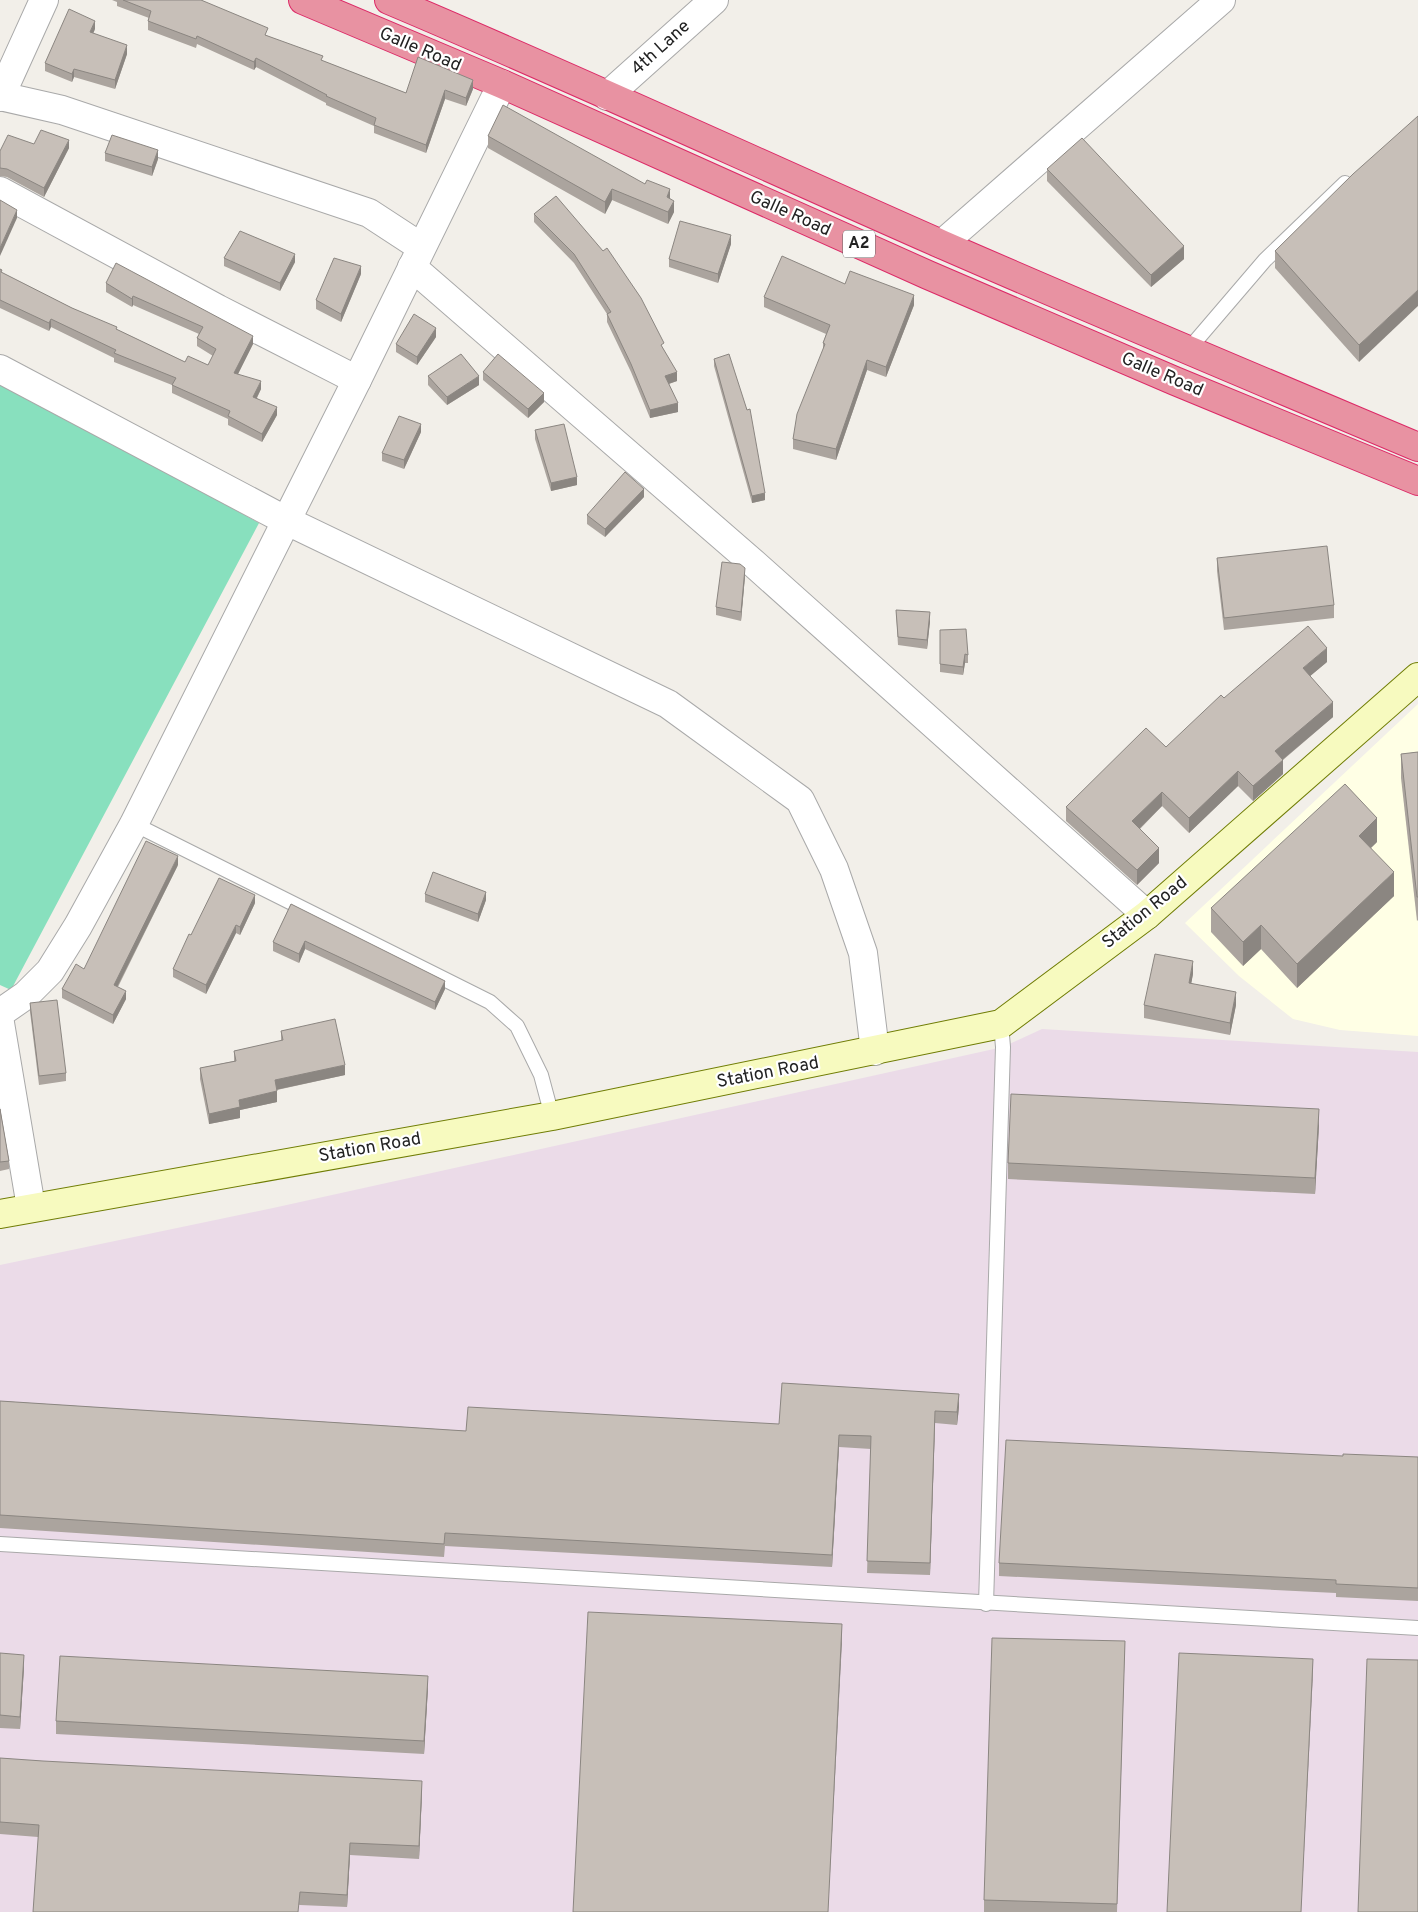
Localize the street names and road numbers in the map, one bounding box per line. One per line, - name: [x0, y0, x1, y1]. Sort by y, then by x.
- street label: 4th Lane: [627, 15, 695, 81]
- street label: Galle Road: [376, 22, 464, 78]
- street label: Galle Road: [746, 186, 834, 242]
- road number: A2: [843, 230, 875, 258]
- street label: Galle Road: [1118, 347, 1206, 403]
- street label: Station Road: [1098, 872, 1192, 954]
- street label: Station Road: [715, 1052, 821, 1094]
- street label: Station Road: [317, 1128, 423, 1168]

